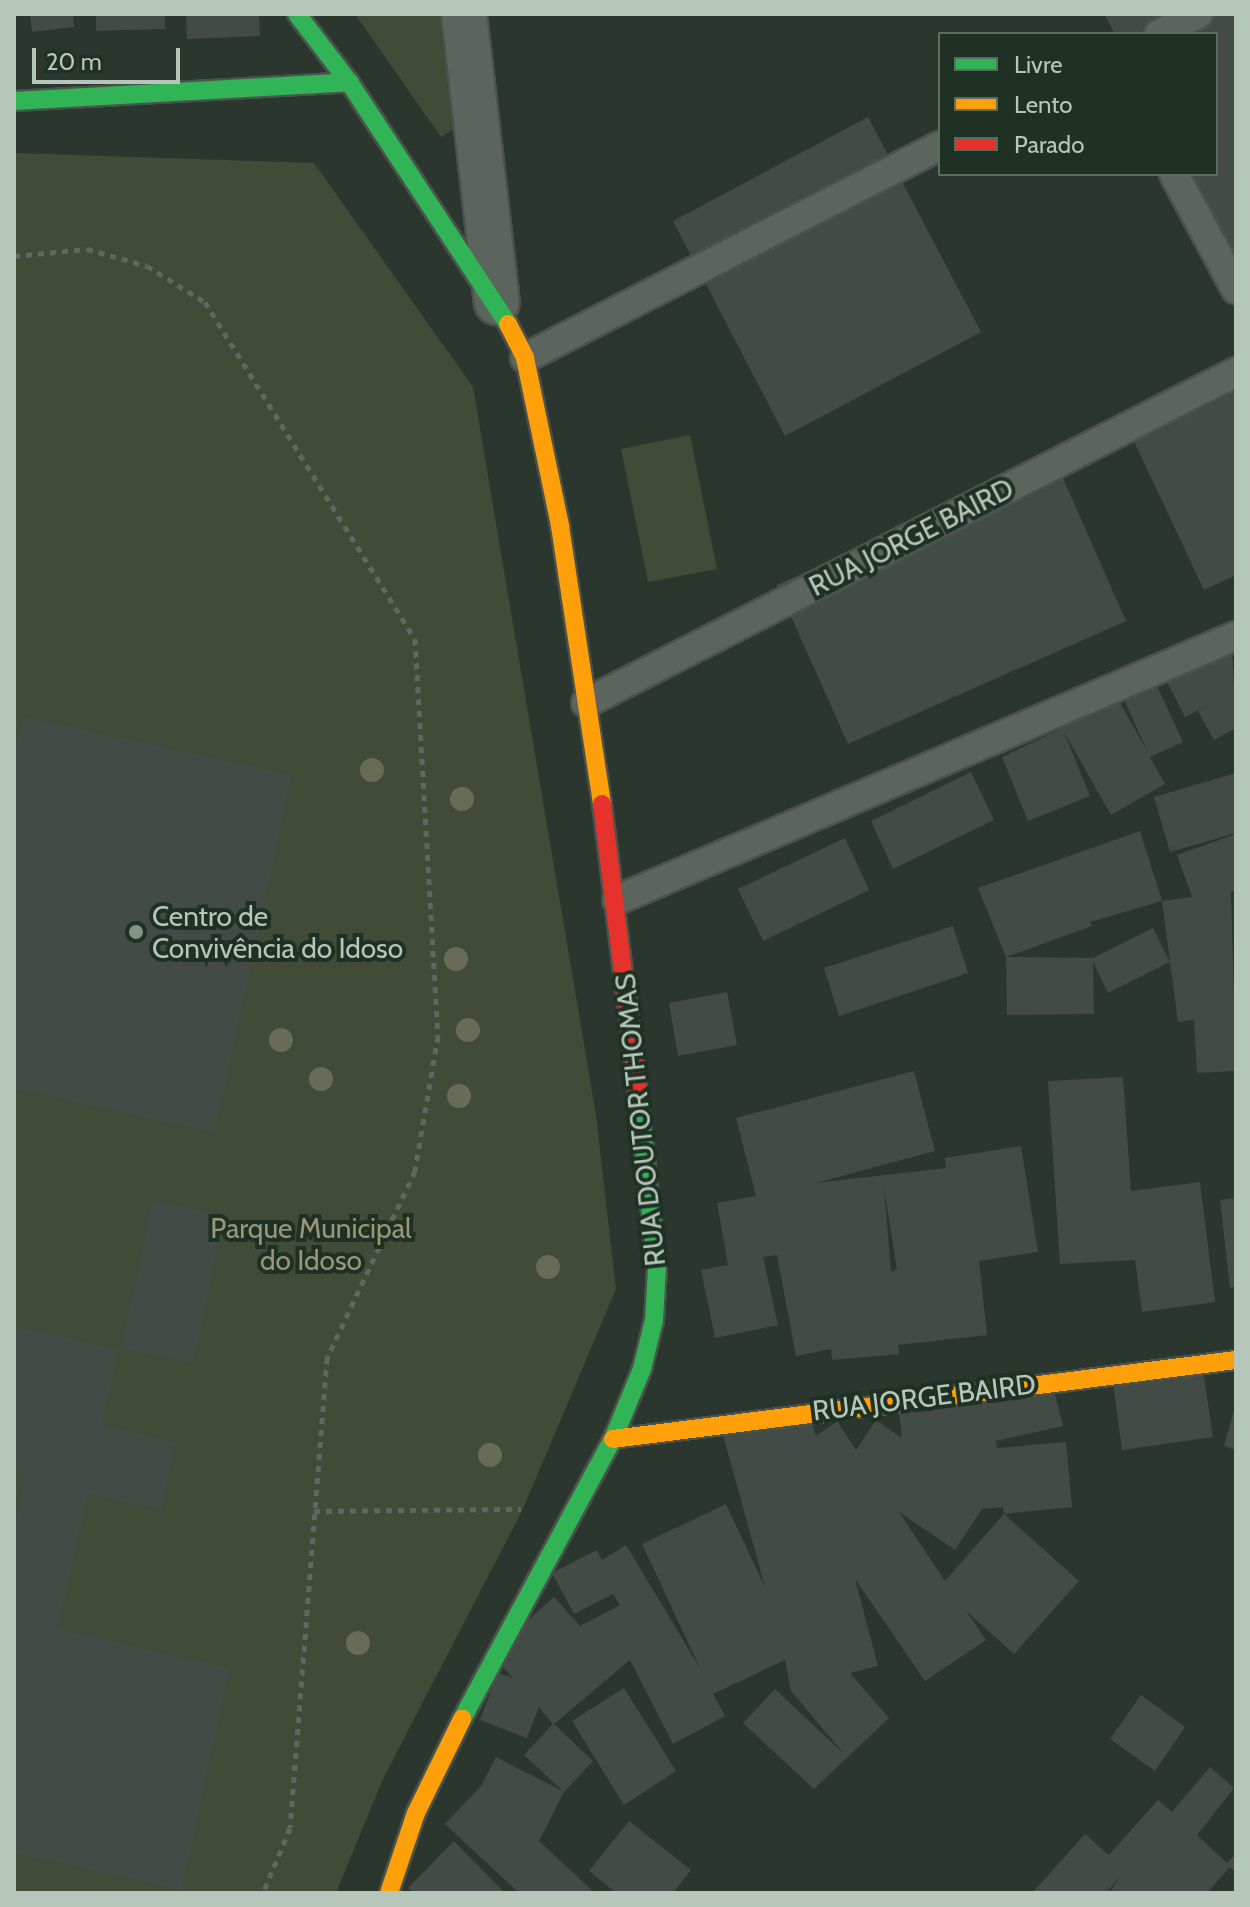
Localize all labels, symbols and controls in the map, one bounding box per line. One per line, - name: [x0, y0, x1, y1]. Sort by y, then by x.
- scale bar: [36, 32, 184, 82]
- legend: [938, 32, 1218, 176]
- text: 20 m: [46, 47, 102, 76]
- text: Livre: [1014, 50, 1062, 79]
- text: Lento: [1014, 90, 1073, 119]
- text: Parado: [1014, 130, 1084, 159]
- street label: RUA JORGE BAIRD: [803, 471, 1019, 603]
- place label: Centro de Convivência do Idoso: [152, 899, 403, 965]
- marker: Centro de Convivência do Idoso: [127, 923, 145, 941]
- street label: RUA DOUTOR THOMAS: [608, 972, 672, 1268]
- park label: Parque Municipal do Idoso: [210, 1211, 412, 1277]
- street label: RUA JORGE BAIRD: [810, 1367, 1038, 1427]

